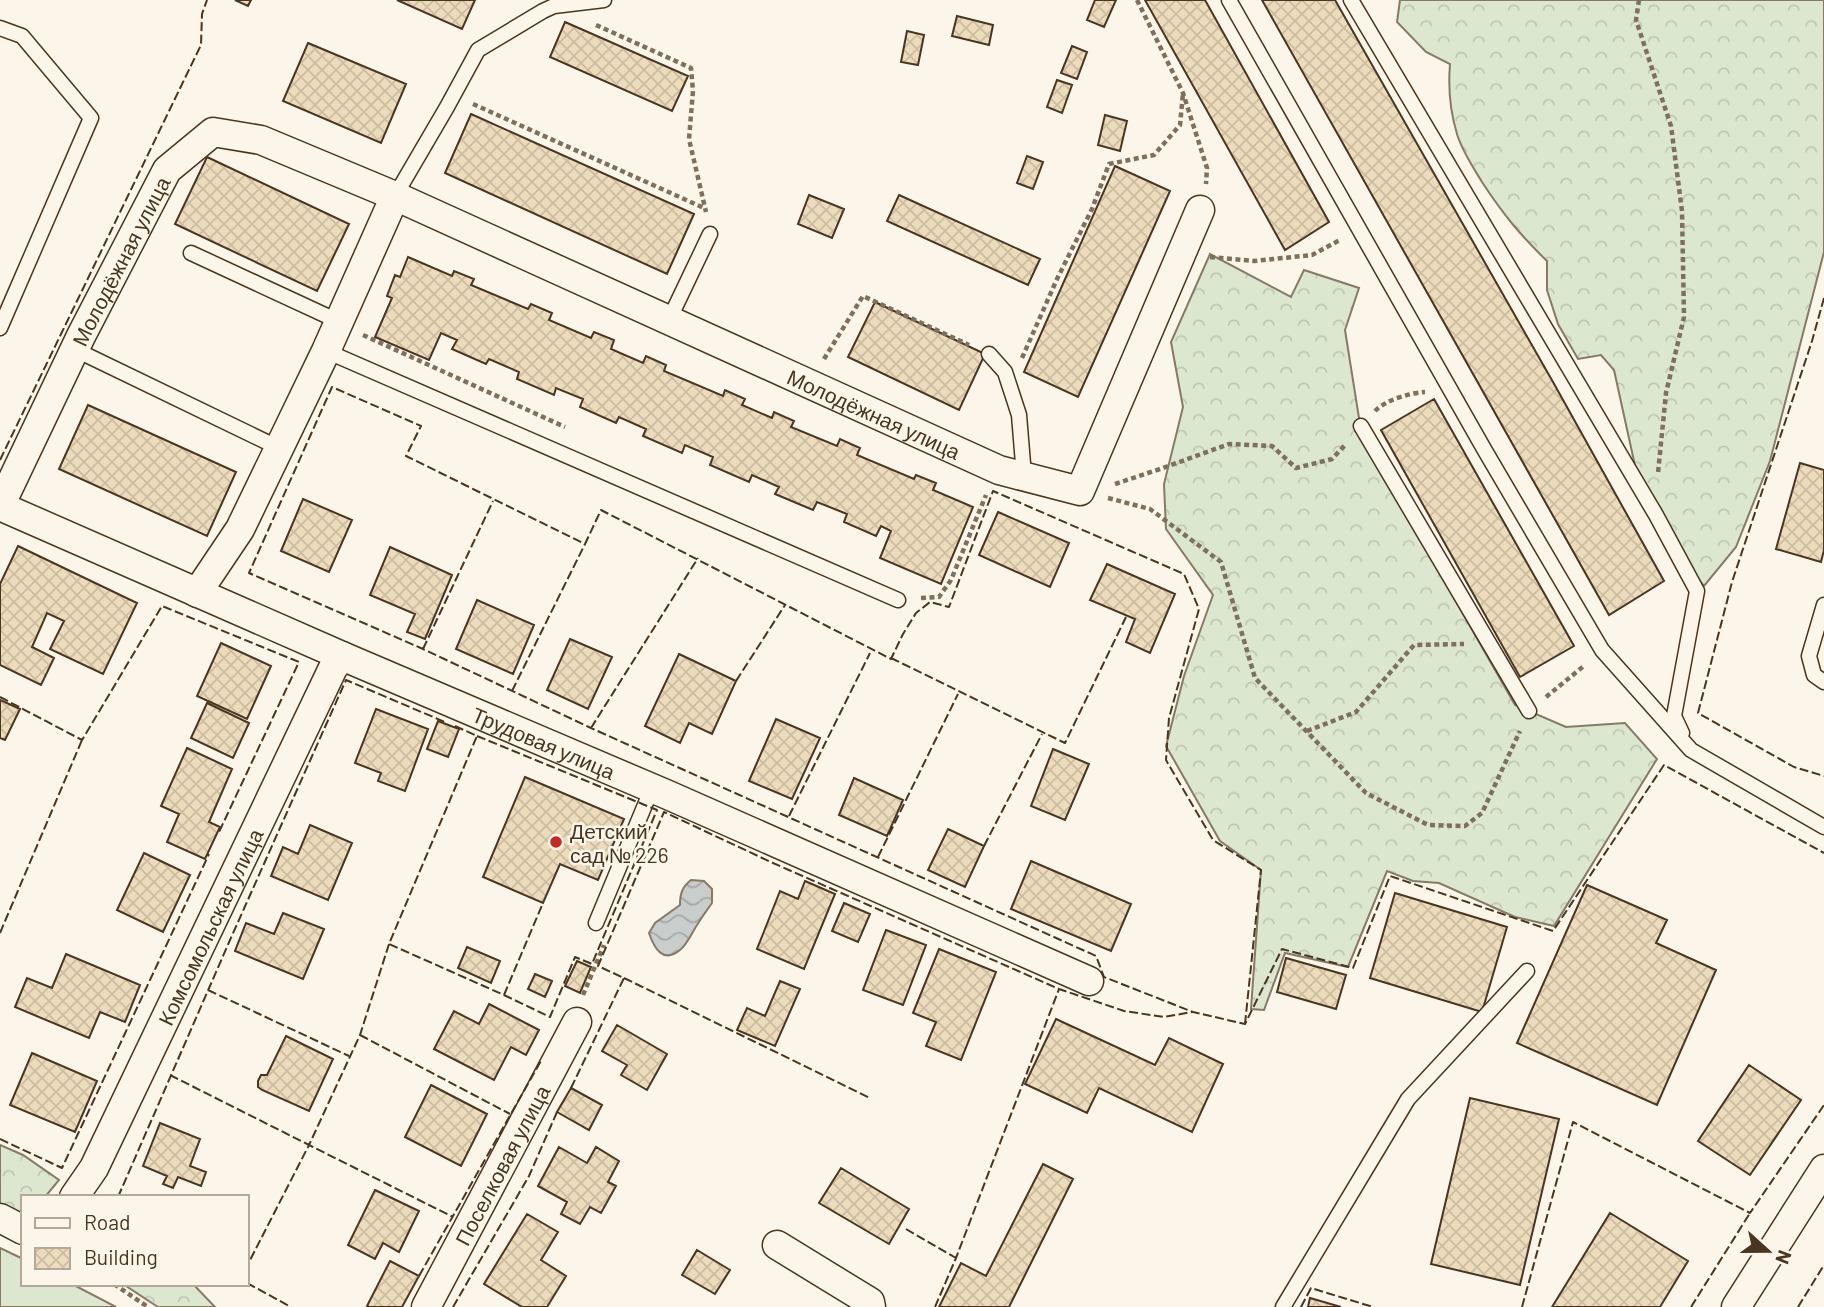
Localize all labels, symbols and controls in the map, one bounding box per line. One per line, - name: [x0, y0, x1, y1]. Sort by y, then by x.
- street label: Молодёжная улица: [66, 172, 174, 349]
- street label: Молодёжная улица: [784, 363, 965, 464]
- street label: Трудовая улица: [469, 701, 619, 784]
- place label: Детский сад № 226: [570, 818, 669, 867]
- street label: Комсомольская улица: [152, 824, 267, 1029]
- marker: Детский сад № 226: [548, 834, 564, 850]
- street label: Поселковая улица: [449, 1080, 554, 1249]
- legend: [21, 1195, 248, 1286]
- text: Road: [84, 1209, 130, 1234]
- north arrow: [1733, 1216, 1803, 1286]
- text: Building: [84, 1244, 158, 1269]
- text: N: [1771, 1247, 1797, 1267]

